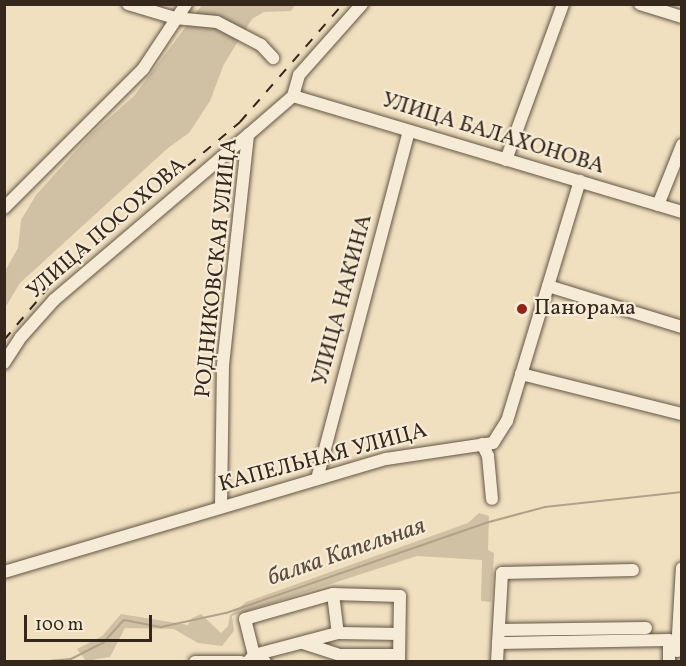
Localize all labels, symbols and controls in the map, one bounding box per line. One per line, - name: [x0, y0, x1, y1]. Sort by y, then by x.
- street label: УЛИЦА БАЛАХОНОВА: [379, 88, 607, 180]
- street label: РОДНИКОВСКАЯ УЛИЦА: [190, 137, 244, 399]
- street label: УЛИЦА ПОСОХОВА: [22, 153, 192, 305]
- street label: УЛИЦА НАКИНА: [307, 212, 379, 388]
- place label: Панорама: [534, 296, 636, 322]
- marker: Панорама: [515, 302, 529, 316]
- street label: КАПЕЛЬНАЯ УЛИЦА: [216, 417, 430, 499]
- water label: балка Капельная: [264, 513, 430, 593]
- scale bar: [27, 603, 154, 641]
- text: 100 m: [35, 613, 84, 638]

